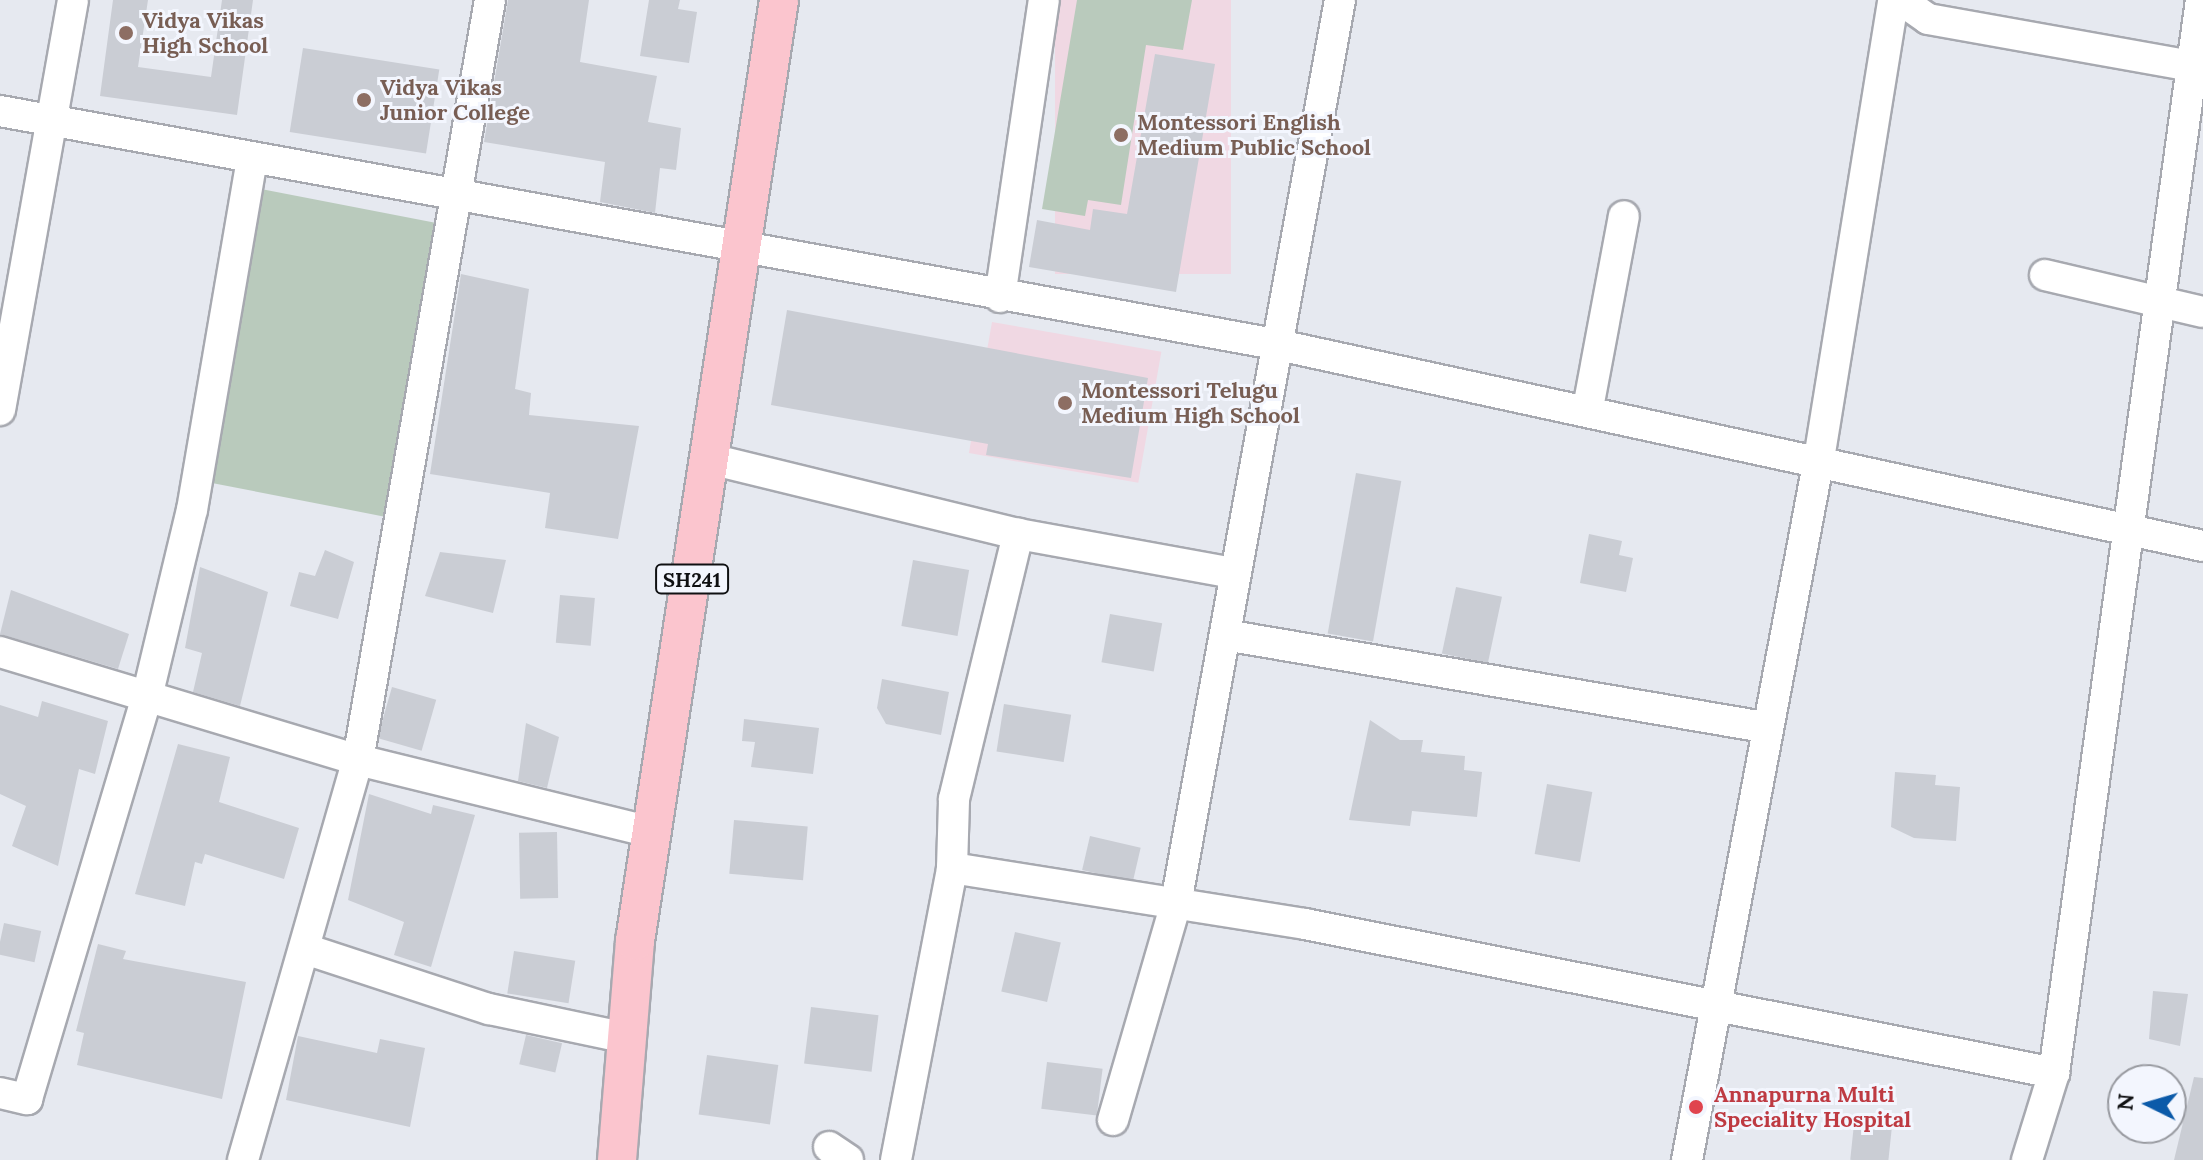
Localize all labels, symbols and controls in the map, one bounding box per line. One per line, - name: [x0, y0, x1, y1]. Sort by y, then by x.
- place label: Vidya Vikas High School: [142, 7, 268, 58]
- marker: Vidya Vikas High School: [117, 24, 135, 42]
- place label: Vidya Vikas Junior College: [380, 74, 530, 126]
- marker: Vidya Vikas Junior College: [355, 91, 373, 109]
- place label: Montessori English Medium Public School: [1137, 109, 1371, 160]
- marker: Montessori English Medium Public School: [1112, 126, 1130, 144]
- place label: Montessori Telugu Medium High School: [1081, 377, 1300, 428]
- marker: Montessori Telugu Medium High School: [1056, 394, 1074, 412]
- road number: SH241: [654, 563, 730, 595]
- north arrow: [2107, 1064, 2187, 1144]
- place label: Annapurna Multi Speciality Hospital: [1714, 1081, 1911, 1132]
- text: N: [2110, 1092, 2140, 1112]
- marker: Annapurna Multi Speciality Hospital: [1685, 1096, 1707, 1118]

